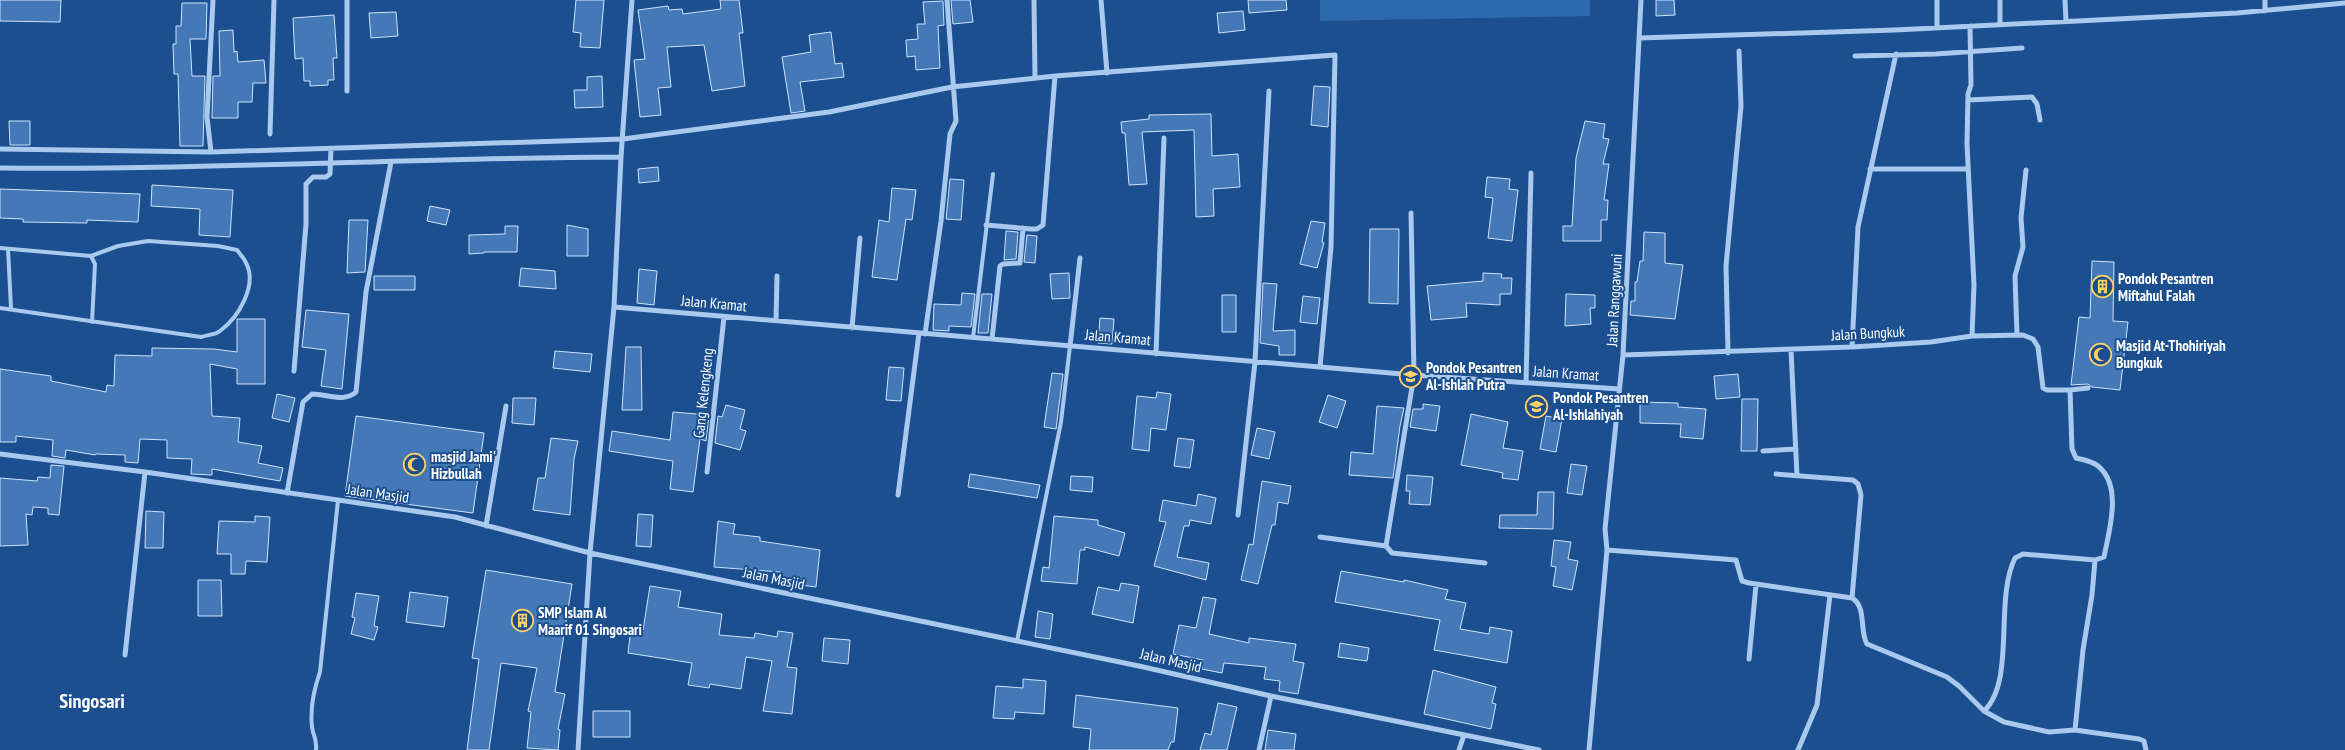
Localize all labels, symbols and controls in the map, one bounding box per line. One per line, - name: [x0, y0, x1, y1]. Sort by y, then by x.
- street label: Jalan Ranggawuni: [1602, 253, 1626, 348]
- place label: Pondok Pesantren Miftahul Falah: [2118, 269, 2214, 305]
- building icon: Pondok Pesantren Miftahul Falah: [2090, 275, 2114, 299]
- street label: Jalan Kramat: [679, 291, 748, 315]
- street label: Jalan Bungkuk: [1830, 322, 1905, 344]
- street label: Jalan Kramat: [1083, 325, 1152, 349]
- place label: Masjid At-Thohiriyah Bungkuk: [2116, 336, 2226, 372]
- mosque icon: Masjid At-Thohiriyah Bungkuk: [2088, 342, 2112, 366]
- street label: Gang Kelengkeng: [689, 347, 717, 439]
- place label: Pondok Pesantren Al-Ishlah Putra: [1425, 358, 1522, 394]
- street label: Jalan Kramat: [1531, 361, 1600, 385]
- school or university icon: Pondok Pesantren Al-Ishlah Putra: [1398, 364, 1422, 388]
- place label: Pondok Pesantren Al-Ishlahiyah: [1552, 388, 1649, 424]
- school or university icon: Pondok Pesantren Al-Ishlahiyah: [1525, 394, 1549, 418]
- place label: masjid Jami' Hizbullah: [431, 447, 496, 483]
- mosque icon: masjid Jami' Hizbullah: [403, 453, 427, 477]
- street label: Jalan Masjid: [345, 479, 410, 507]
- street label: Jalan Masjid: [740, 562, 807, 594]
- place label: SMP Islam Al Maarif 01 Singosari: [538, 603, 642, 639]
- building icon: SMP Islam Al Maarif 01 Singosari: [510, 609, 534, 633]
- street label: Jalan Masjid: [1137, 643, 1204, 676]
- district label: Singosari: [59, 688, 125, 714]

